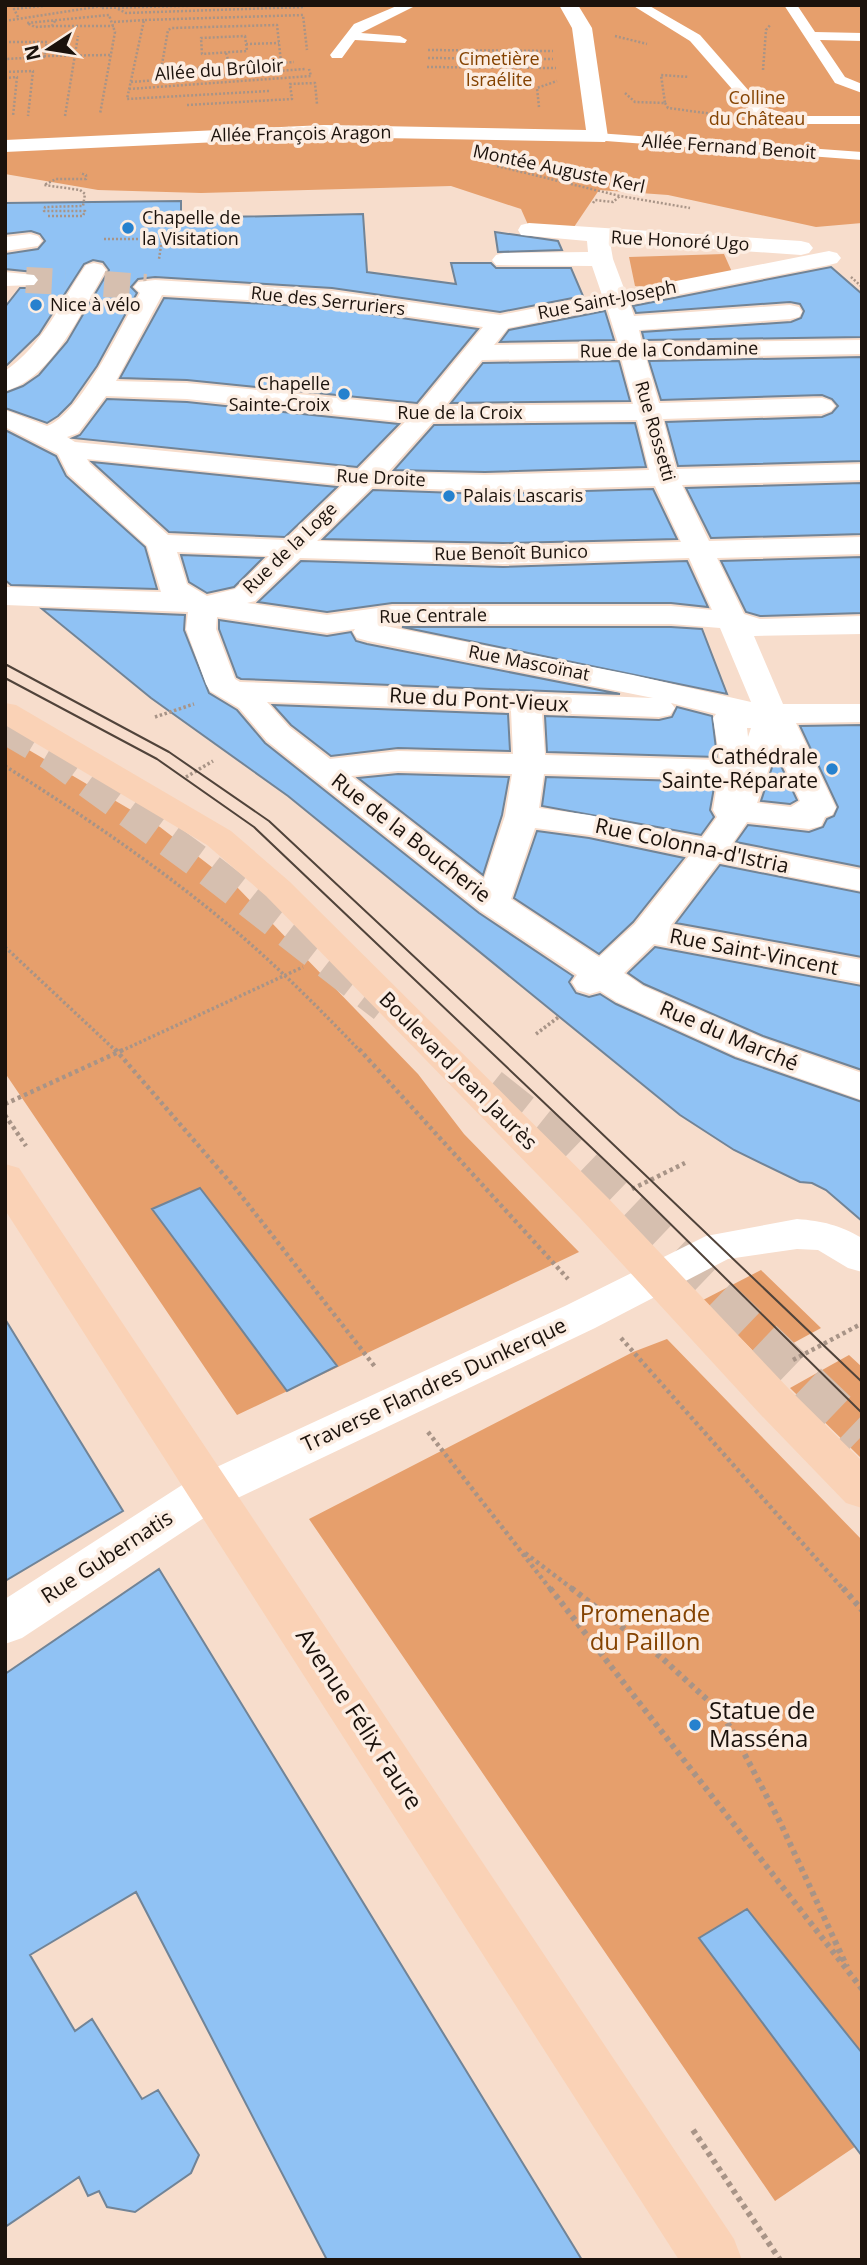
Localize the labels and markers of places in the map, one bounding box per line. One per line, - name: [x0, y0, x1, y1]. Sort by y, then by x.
- place label: Chapelle de la Visitation: [142, 205, 241, 250]
- marker: Chapelle de la Visitation: [120, 220, 136, 236]
- place label: Nice à vélo: [50, 292, 141, 316]
- marker: Nice à vélo: [28, 297, 44, 313]
- place label: Chapelle Sainte-Croix: [229, 371, 331, 416]
- marker: Chapelle Sainte-Croix: [336, 386, 352, 402]
- place label: Palais Lascaris: [463, 483, 583, 507]
- marker: Palais Lascaris: [441, 488, 457, 504]
- place label: Cathédrale Sainte-Réparate: [662, 742, 818, 794]
- marker: Cathédrale Sainte-Réparate: [824, 761, 840, 777]
- place label: Statue de Masséna: [709, 1693, 815, 1754]
- marker: Statue de Masséna: [687, 1717, 703, 1733]

